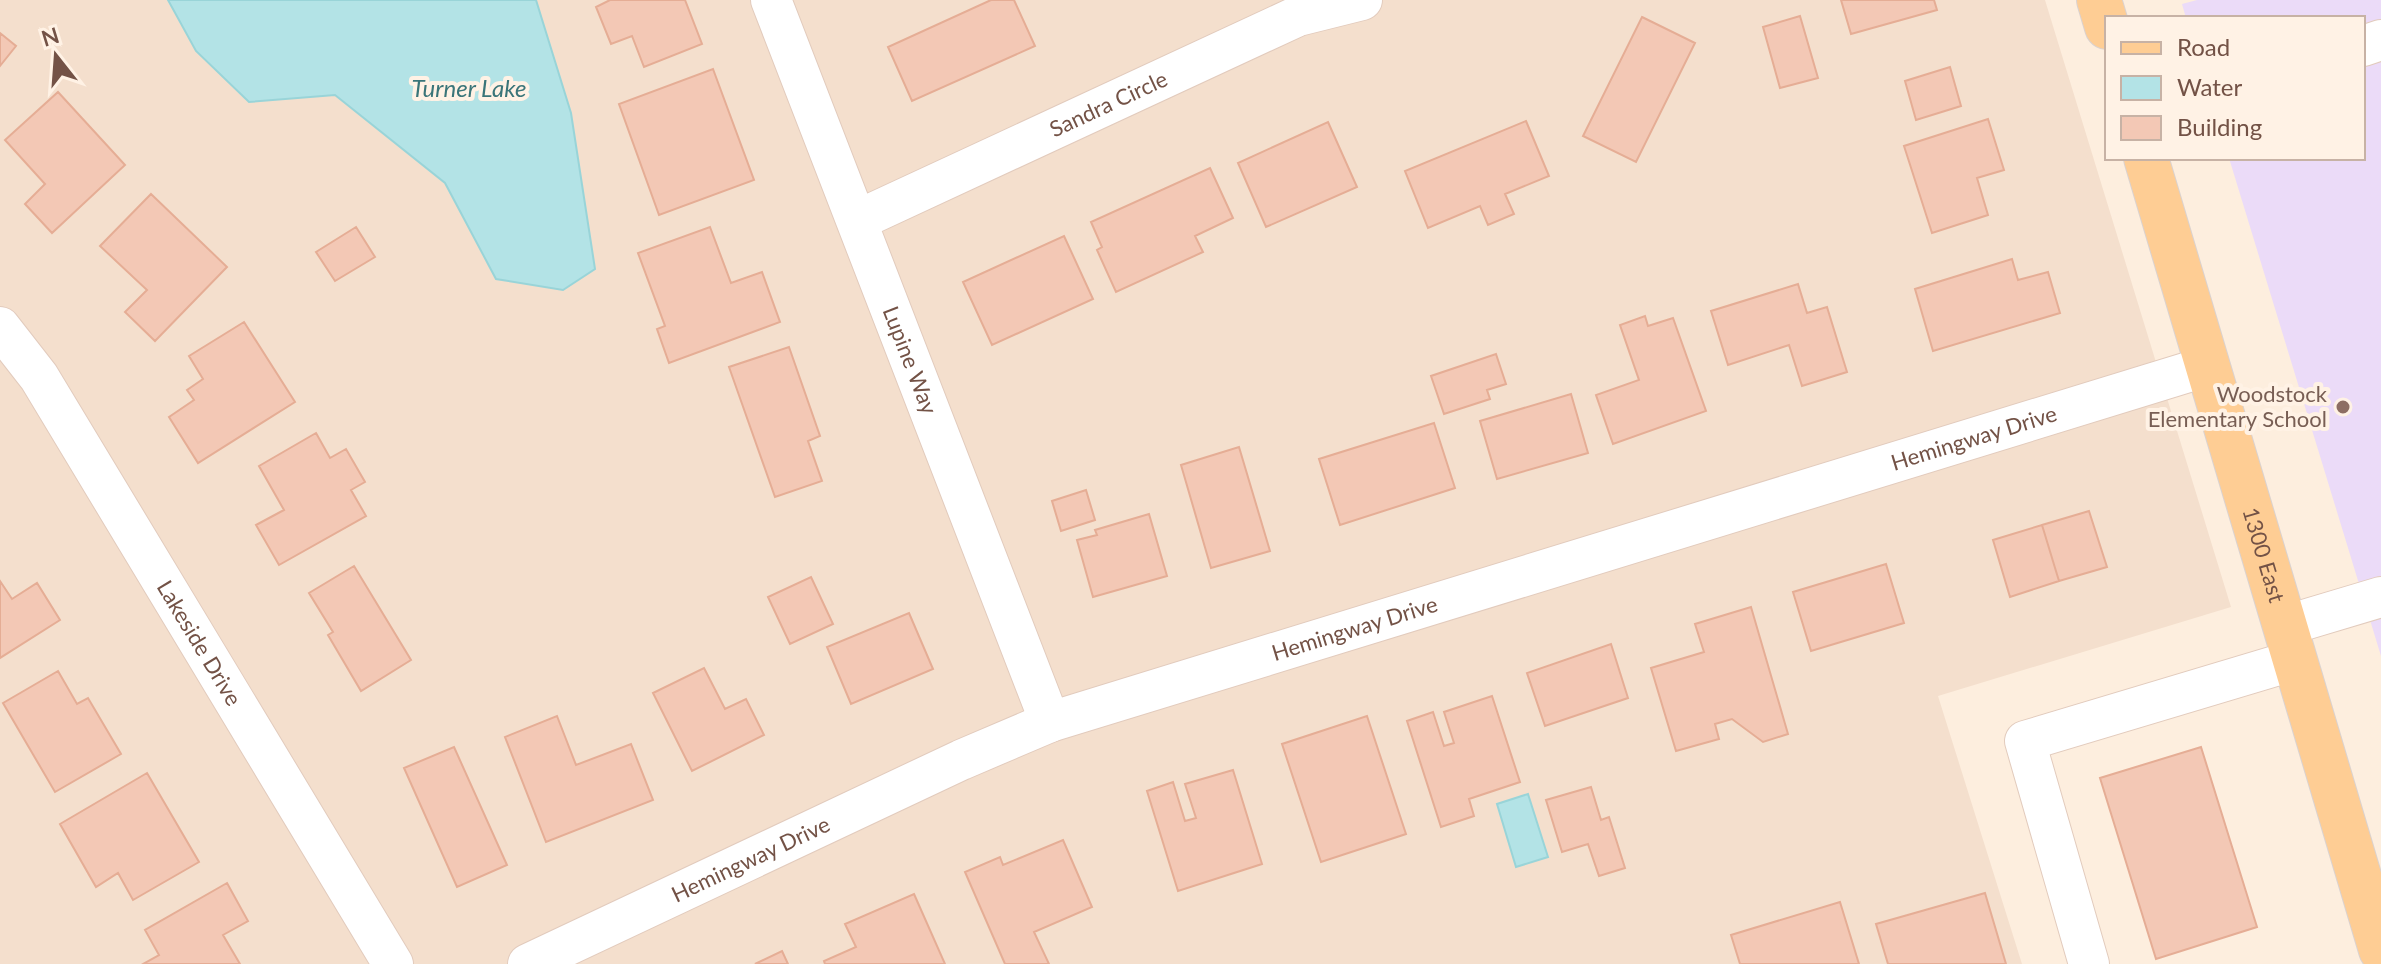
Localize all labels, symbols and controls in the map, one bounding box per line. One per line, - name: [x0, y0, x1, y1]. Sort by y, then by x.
- north arrow: [16, 16, 96, 96]
- legend: [2105, 16, 2365, 160]
- text: N: [38, 21, 62, 52]
- text: Road: [2177, 32, 2230, 61]
- street label: Sandra Circle: [1045, 65, 1171, 142]
- text: Water: [2177, 72, 2242, 101]
- water label: Turner Lake: [412, 73, 527, 102]
- text: Building: [2177, 112, 2262, 141]
- street label: Lupine Way: [878, 302, 944, 418]
- place label: Woodstock Elementary School: [2148, 380, 2328, 432]
- marker: Woodstock Elementary School: [2334, 398, 2352, 416]
- street label: Hemingway Drive: [1888, 399, 2060, 476]
- street label: 1300 East: [2237, 504, 2291, 606]
- street label: Lakeside Drive: [152, 575, 248, 710]
- street label: Hemingway Drive: [1268, 590, 1441, 666]
- street label: Hemingway Drive: [667, 810, 834, 908]

